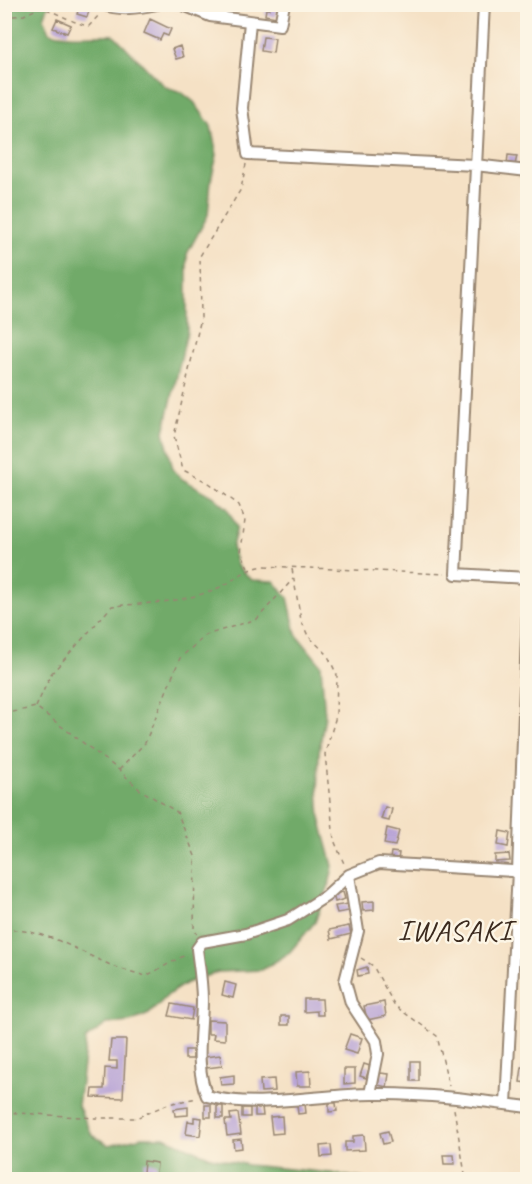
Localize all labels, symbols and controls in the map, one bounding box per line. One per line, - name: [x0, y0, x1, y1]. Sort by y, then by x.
- district label: IWASAKI: [398, 911, 518, 949]

